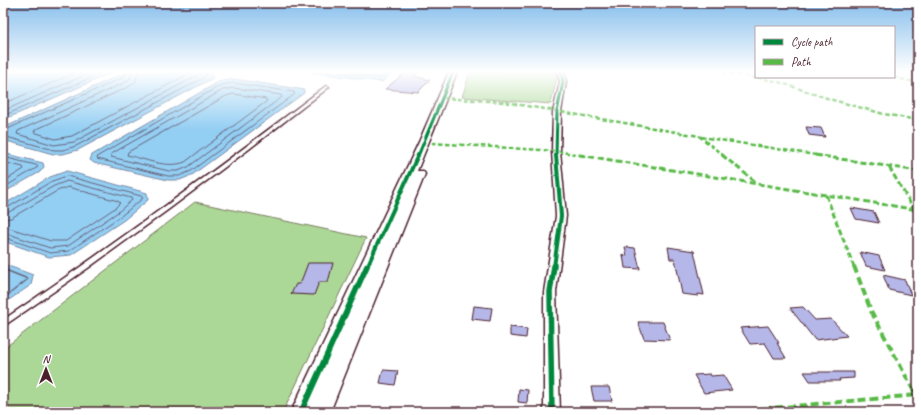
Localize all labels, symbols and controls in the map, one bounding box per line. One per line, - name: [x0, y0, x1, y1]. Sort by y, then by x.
- legend: [755, 26, 895, 78]
- text: Cycle path: [791, 34, 833, 50]
- text: Path: [791, 54, 811, 70]
- north arrow: [26, 349, 66, 389]
- text: N: [43, 352, 52, 366]

